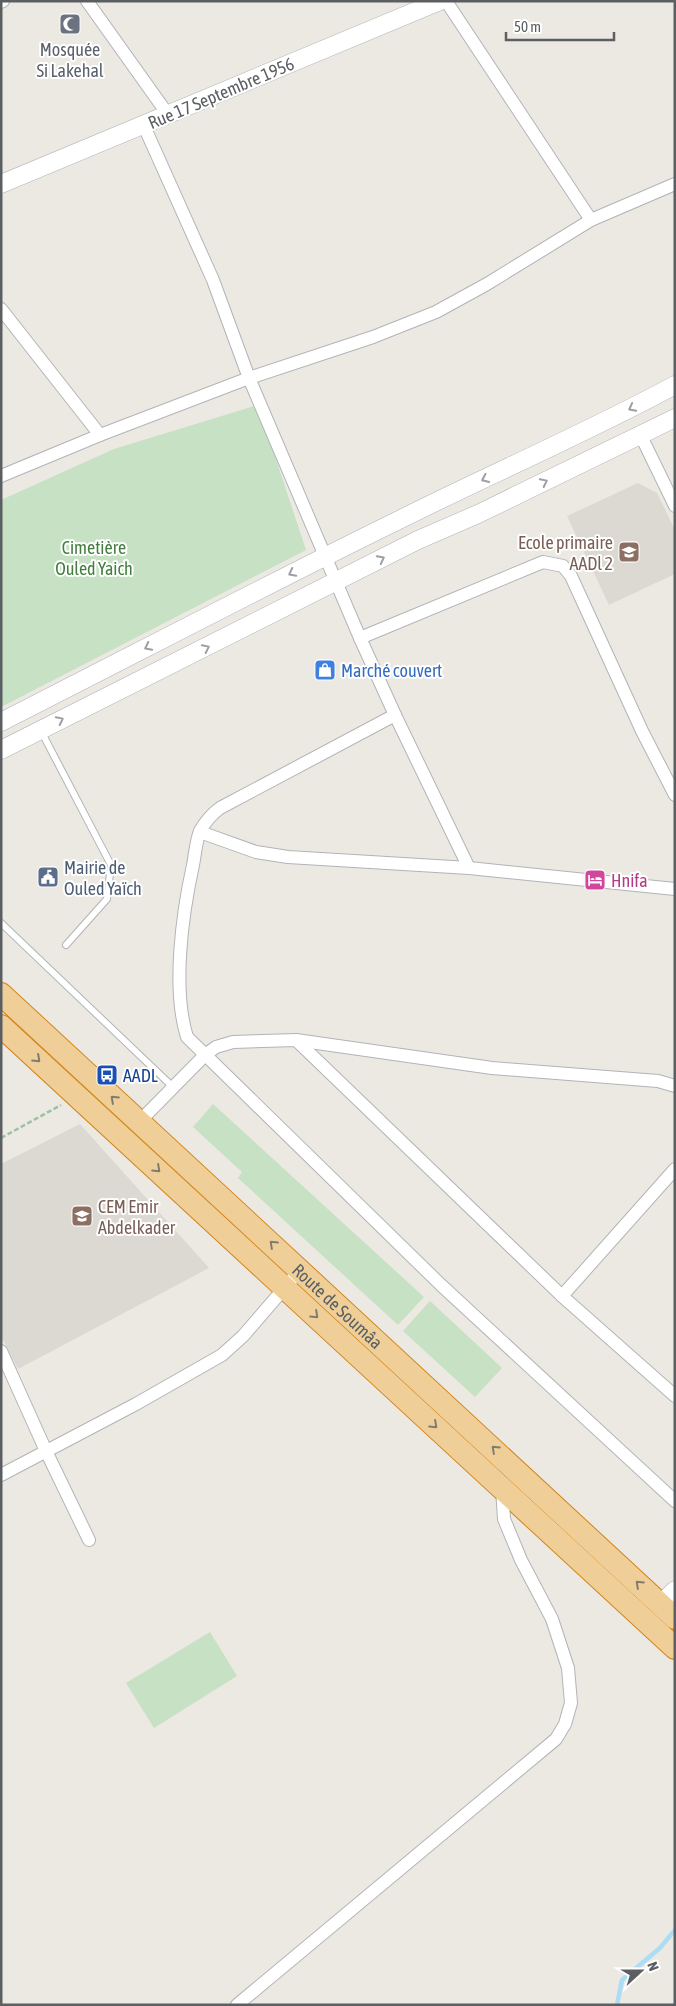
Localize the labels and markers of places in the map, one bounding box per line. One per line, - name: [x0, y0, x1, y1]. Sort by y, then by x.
- mosque icon: Mosquée Si Lakehal: [58, 12, 82, 36]
- place label: Mosquée Si Lakehal: [36, 39, 104, 81]
- place label: Ecole primaire AADl 2: [518, 532, 613, 574]
- school or university icon: Ecole primaire AADl 2: [617, 540, 641, 564]
- shop icon: Marché couvert: [313, 658, 337, 682]
- place label: Marché couvert: [341, 660, 442, 681]
- place label: Mairie de Ouled Yaïch: [64, 857, 142, 899]
- public building icon: Mairie de Ouled Yaïch: [36, 865, 60, 889]
- hotel icon: Hnifa: [583, 868, 607, 892]
- place label: Hnifa: [611, 870, 648, 891]
- bus stop icon: AADL: [95, 1063, 119, 1087]
- place label: AADL: [123, 1065, 158, 1086]
- place label: CEM Emir Abdelkader: [98, 1196, 176, 1238]
- school or university icon: CEM Emir Abdelkader: [70, 1204, 94, 1228]

